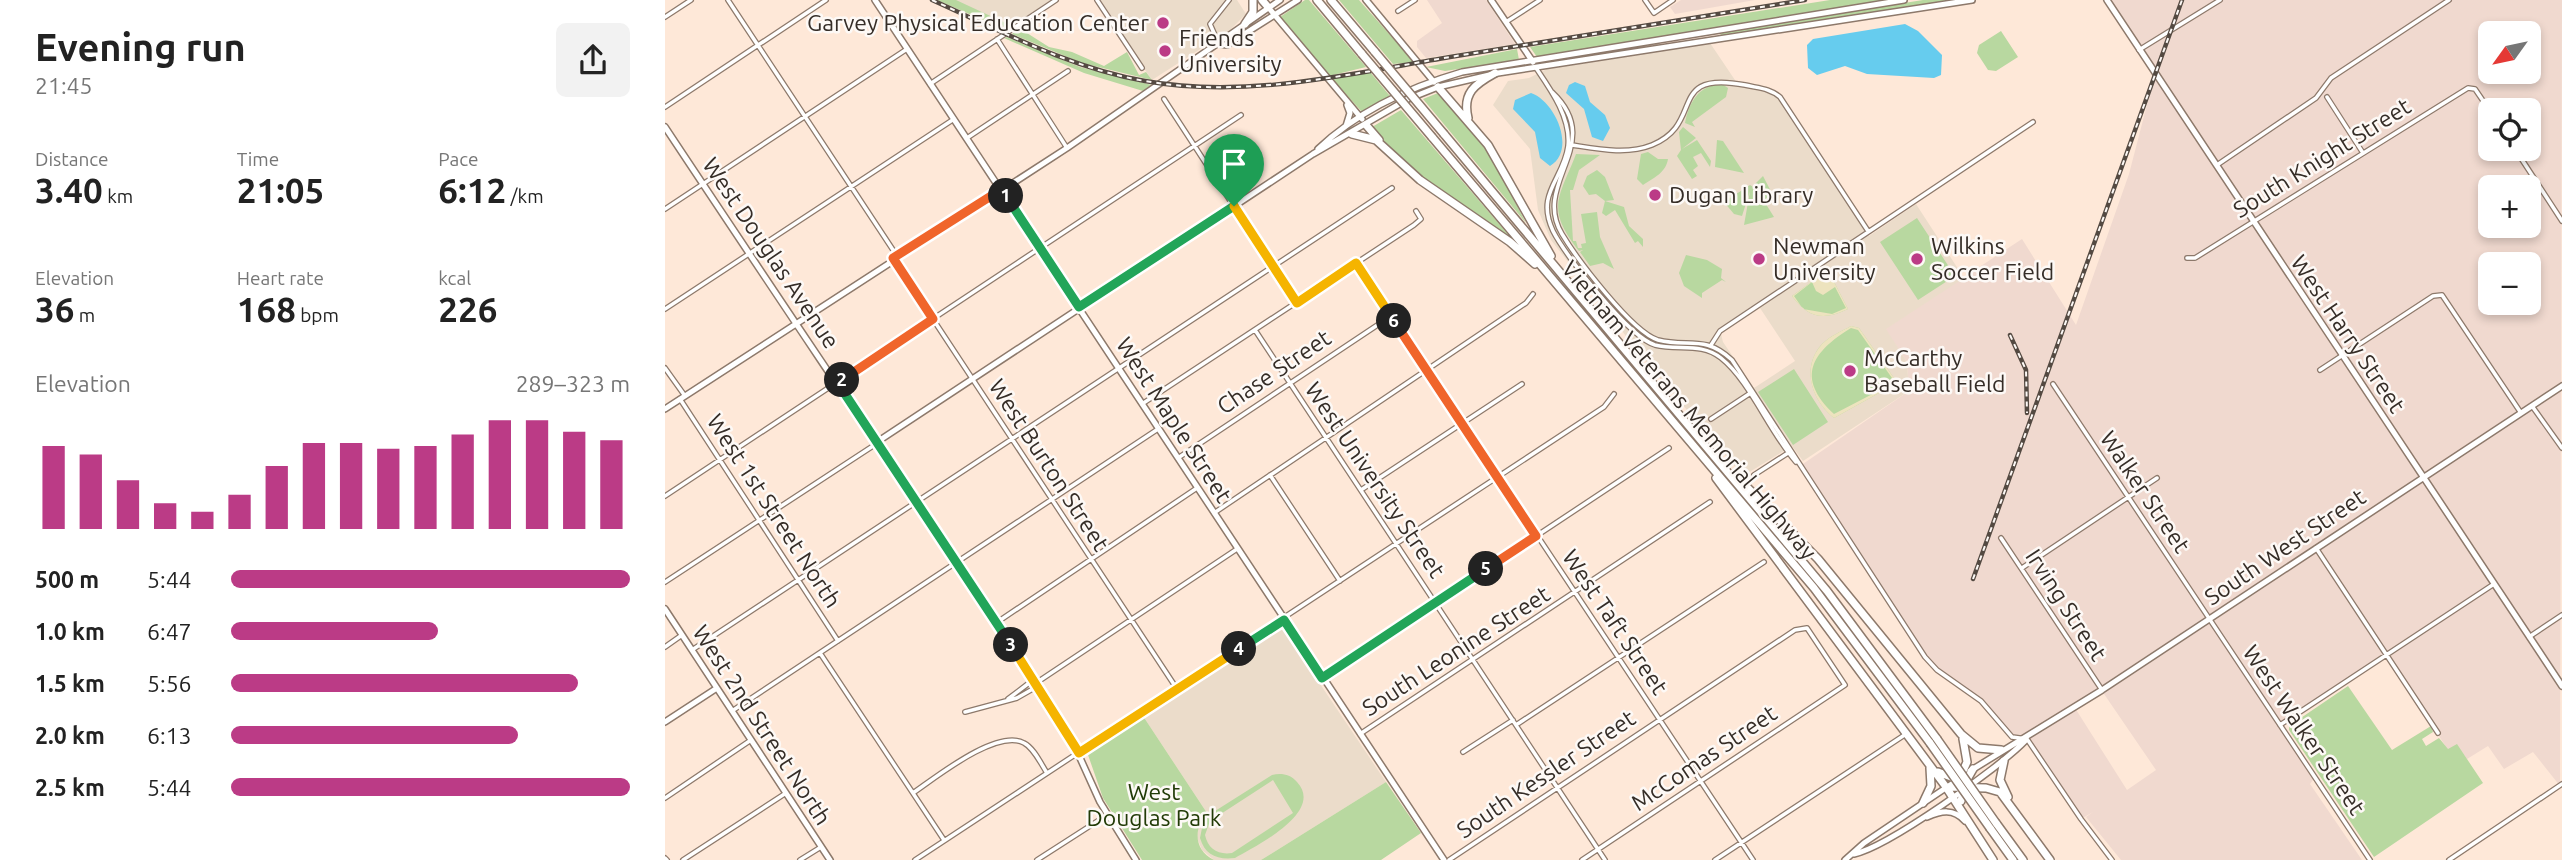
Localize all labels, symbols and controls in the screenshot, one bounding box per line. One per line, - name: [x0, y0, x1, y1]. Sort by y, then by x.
- place label: Garvey Physical Education Center: [807, 10, 1149, 35]
- marker: Garvey Physical Education Center: [1155, 15, 1171, 31]
- north arrow: [2478, 21, 2541, 84]
- map controls: [2478, 21, 2541, 315]
- button: share: [556, 23, 630, 97]
- place label: Friends University: [1179, 25, 1282, 76]
- text: Evening run: [35, 26, 246, 68]
- marker: Friends University: [1157, 43, 1173, 59]
- text: 21:45: [35, 73, 93, 98]
- street label: South Knight Street: [2229, 93, 2415, 222]
- button: locate: [2478, 98, 2541, 161]
- pin: [1204, 134, 1264, 206]
- icon: arrive: [1215, 145, 1253, 183]
- text: Distance: [35, 148, 109, 170]
- text: Time: [237, 148, 279, 170]
- text: Pace: [438, 148, 479, 170]
- street label: West Douglas Avenue: [698, 153, 845, 353]
- text: 3.40: [35, 170, 103, 210]
- text: 21:05: [237, 170, 324, 210]
- text: 6:12: [438, 170, 506, 210]
- button: +: [2478, 175, 2541, 238]
- pin: 1: [989, 178, 1023, 214]
- place label: Dugan Library: [1669, 182, 1813, 207]
- text: 1: [1000, 184, 1011, 206]
- text: km: [103, 185, 133, 207]
- text: /km: [506, 185, 544, 207]
- marker: Dugan Library: [1647, 187, 1663, 203]
- place label: Newman University: [1773, 233, 1876, 284]
- place label: Wilkins Soccer Field: [1931, 233, 2054, 284]
- street label: West Harry Street: [2287, 250, 2410, 417]
- marker: Newman University: [1751, 251, 1767, 267]
- marker: Wilkins Soccer Field: [1909, 251, 1925, 267]
- button: −: [2478, 252, 2541, 315]
- street label: Vietnam Veterans Memorial Highway: [1557, 255, 1822, 564]
- text: Elevation: [35, 267, 114, 289]
- text: Heart rate: [237, 267, 324, 289]
- text: kcal: [438, 267, 471, 289]
- text: 36: [35, 289, 74, 329]
- text: 168: [237, 289, 296, 329]
- text: 226: [438, 289, 498, 329]
- text: m: [74, 304, 95, 326]
- text: bpm: [296, 304, 339, 326]
- pin: 6: [1377, 304, 1411, 338]
- text: 6: [1388, 309, 1399, 331]
- street label: Chase Street: [1212, 325, 1335, 419]
- street label: West Maple Street: [1112, 333, 1237, 507]
- place label: McCarthy Baseball Field: [1864, 345, 2006, 396]
- pin: 2: [825, 362, 859, 398]
- marker: McCarthy Baseball Field: [1842, 363, 1858, 379]
- text: 2: [836, 368, 847, 390]
- text: Elevation: [35, 371, 131, 396]
- text: 289–323 m: [516, 371, 630, 396]
- street label: West Burton Street: [985, 374, 1114, 555]
- street label: West University Street: [1301, 377, 1450, 582]
- street label: West 1st Street North: [703, 409, 846, 612]
- street label: Walker Street: [2096, 426, 2195, 557]
- street label: South West Street: [2200, 484, 2370, 610]
- street label: Irving Street: [2021, 544, 2112, 665]
- street label: West Taft Street: [1558, 545, 1673, 699]
- pin: 5: [1469, 552, 1503, 586]
- text: 5: [1480, 557, 1491, 579]
- text: 500 m: [35, 567, 99, 592]
- text: 5:44: [147, 567, 192, 592]
- street label: South Leonine Street: [1358, 581, 1554, 720]
- text: 1.0 km: [35, 619, 105, 644]
- text: 6:47: [147, 619, 192, 644]
- street label: West 2nd Street North: [688, 620, 836, 829]
- pin: 3: [993, 628, 1029, 662]
- pin: 4: [1221, 632, 1257, 666]
- text: 3: [1005, 633, 1016, 655]
- text: 4: [1233, 637, 1244, 659]
- street label: West Walker Street: [2238, 640, 2370, 819]
- text: 1.5 km: [35, 671, 105, 696]
- text: 5:56: [147, 671, 192, 696]
- street label: McComas Street: [1627, 700, 1781, 815]
- street label: South Kessler Street: [1452, 705, 1640, 842]
- text: 2.0 km: [35, 723, 105, 748]
- text: 6:13: [147, 723, 192, 748]
- text: 2.5 km: [35, 775, 105, 800]
- text: 5:44: [147, 775, 192, 800]
- park label: West Douglas Park: [1087, 779, 1222, 830]

